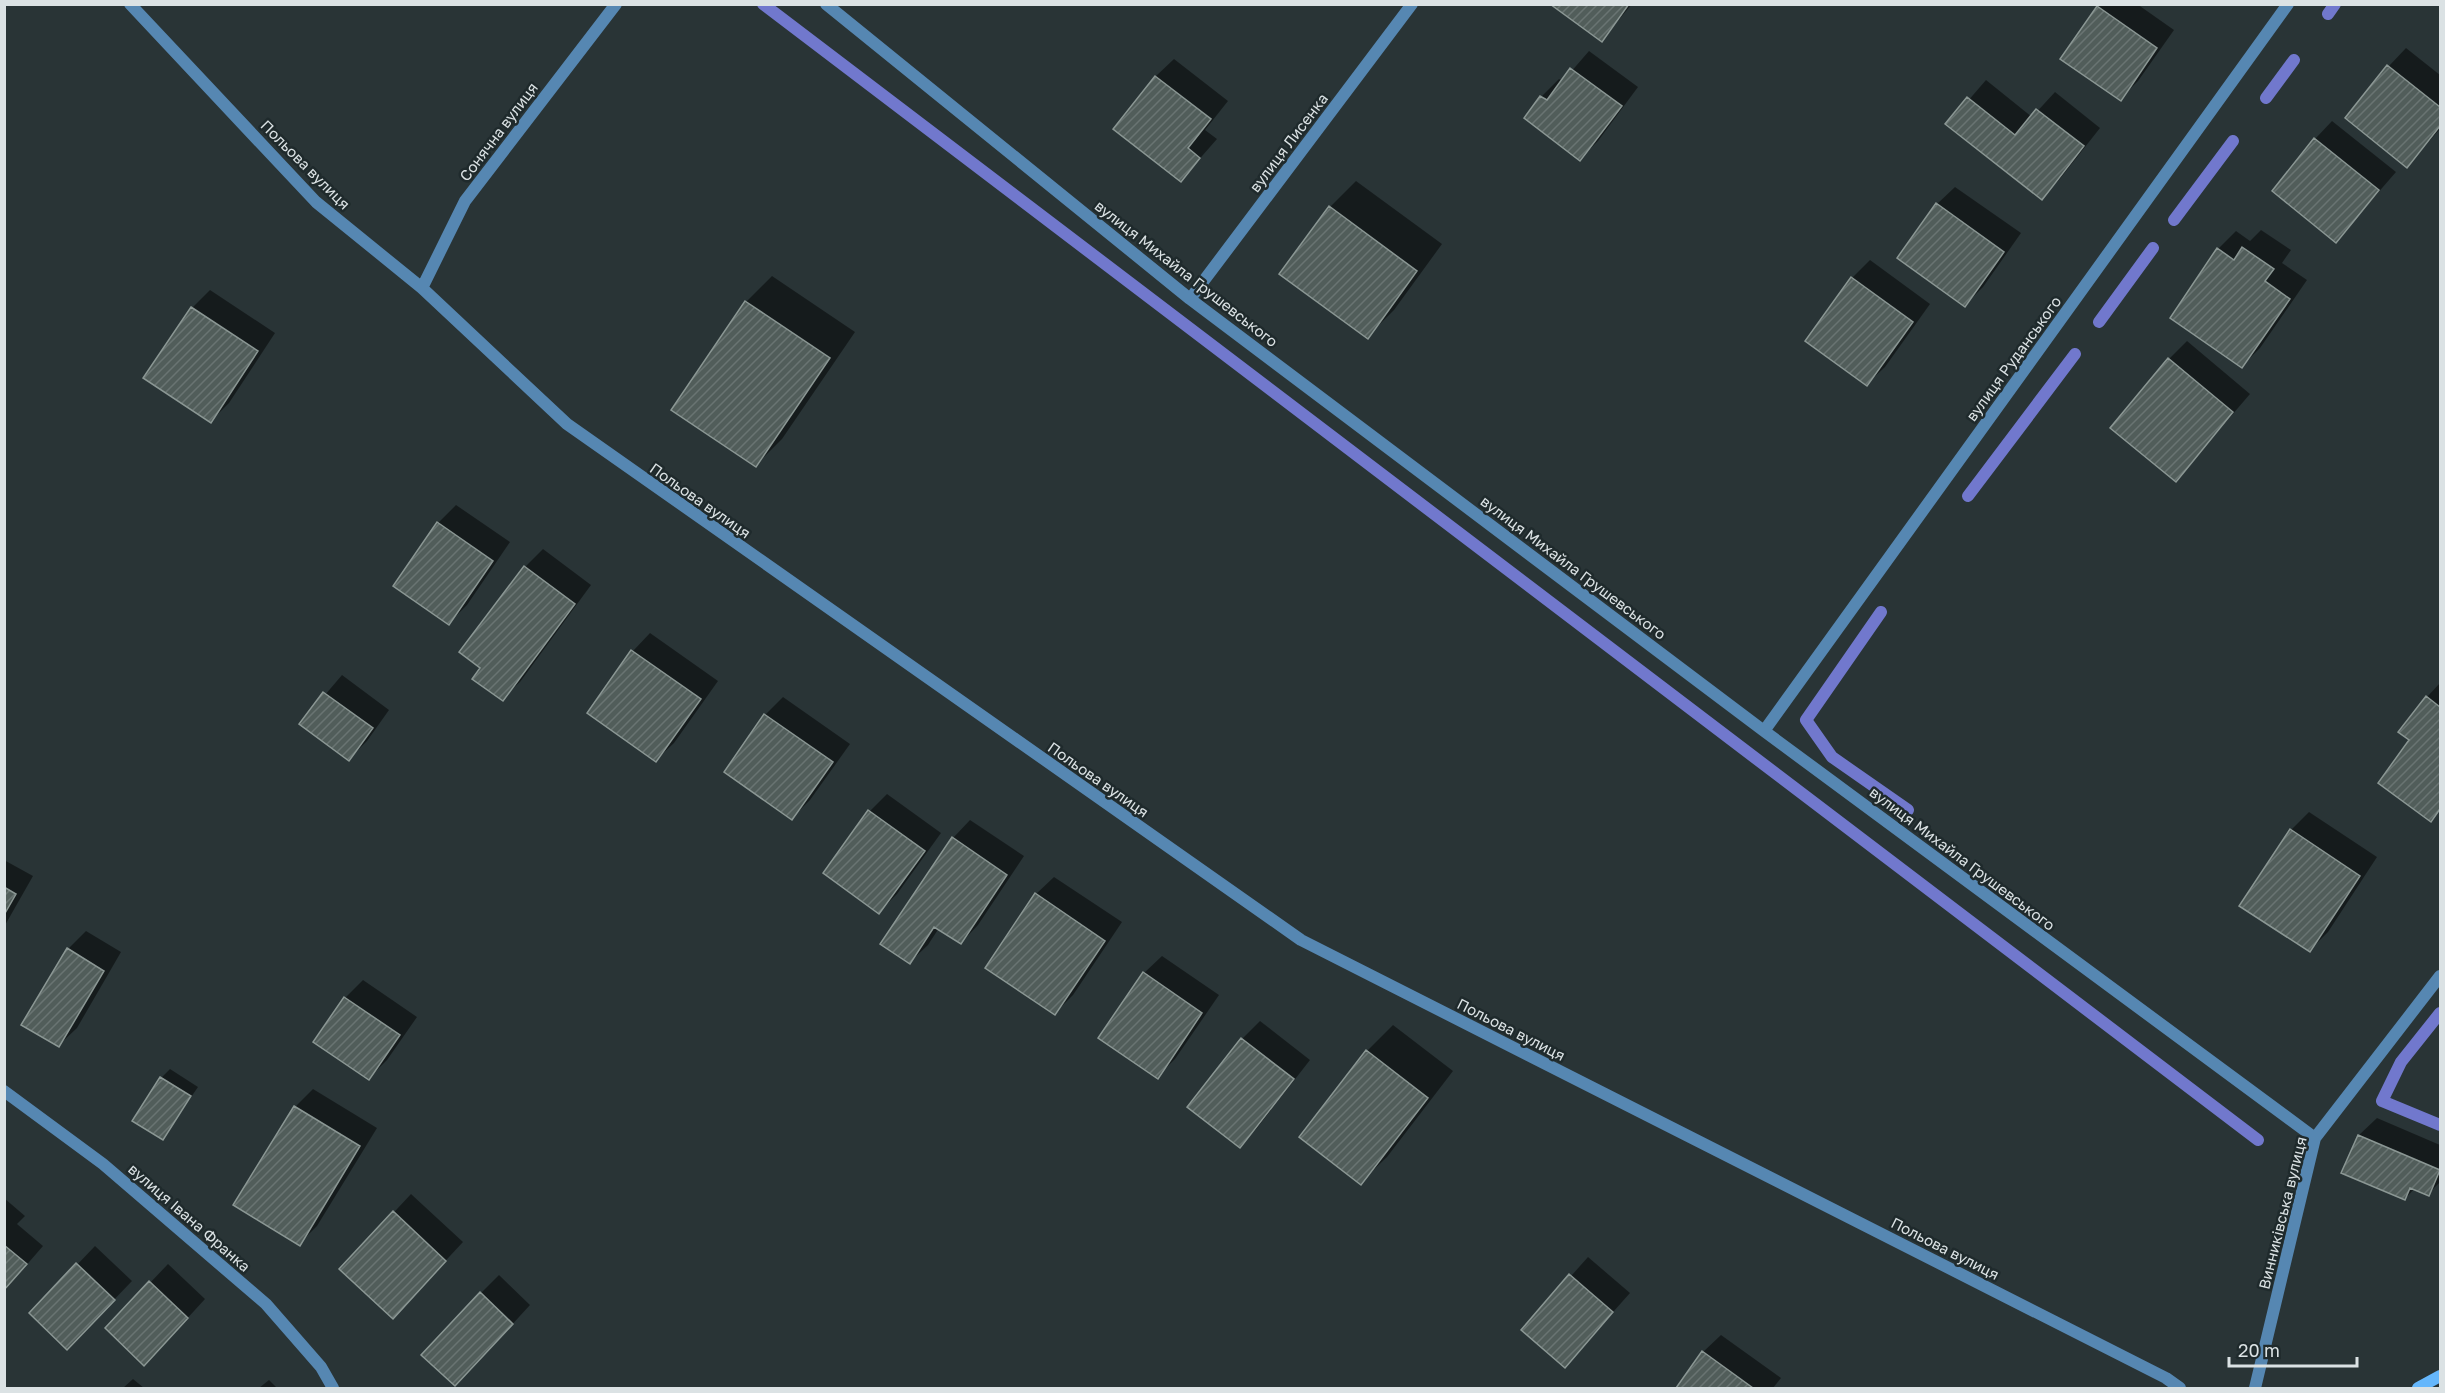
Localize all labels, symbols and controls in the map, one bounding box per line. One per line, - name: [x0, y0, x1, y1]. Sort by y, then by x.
- street label: Сонячна вулиця: [455, 79, 541, 184]
- street label: вулиця Лисенка: [1245, 90, 1331, 195]
- street label: Польова вулиця: [257, 116, 354, 213]
- street label: вулиця Михайла Грушевського: [1092, 196, 1282, 350]
- street label: вулиця Руданського: [1962, 292, 2065, 424]
- street label: Польова вулиця: [647, 459, 754, 542]
- street label: вулиця Михайла Грушевського: [1477, 492, 1670, 643]
- street label: Польова вулиця: [1045, 738, 1152, 821]
- street label: вулиця Михайла Грушевського: [1866, 783, 2059, 934]
- street label: Польова вулиця: [1454, 994, 1568, 1064]
- street label: Винниківська вулиця: [2254, 1135, 2310, 1291]
- street label: вулиця Івана Франка: [125, 1159, 254, 1275]
- street label: Польова вулиця: [1888, 1213, 2002, 1283]
- scale bar: [2229, 1330, 2356, 1368]
- text: 20 m: [2238, 1339, 2280, 1361]

